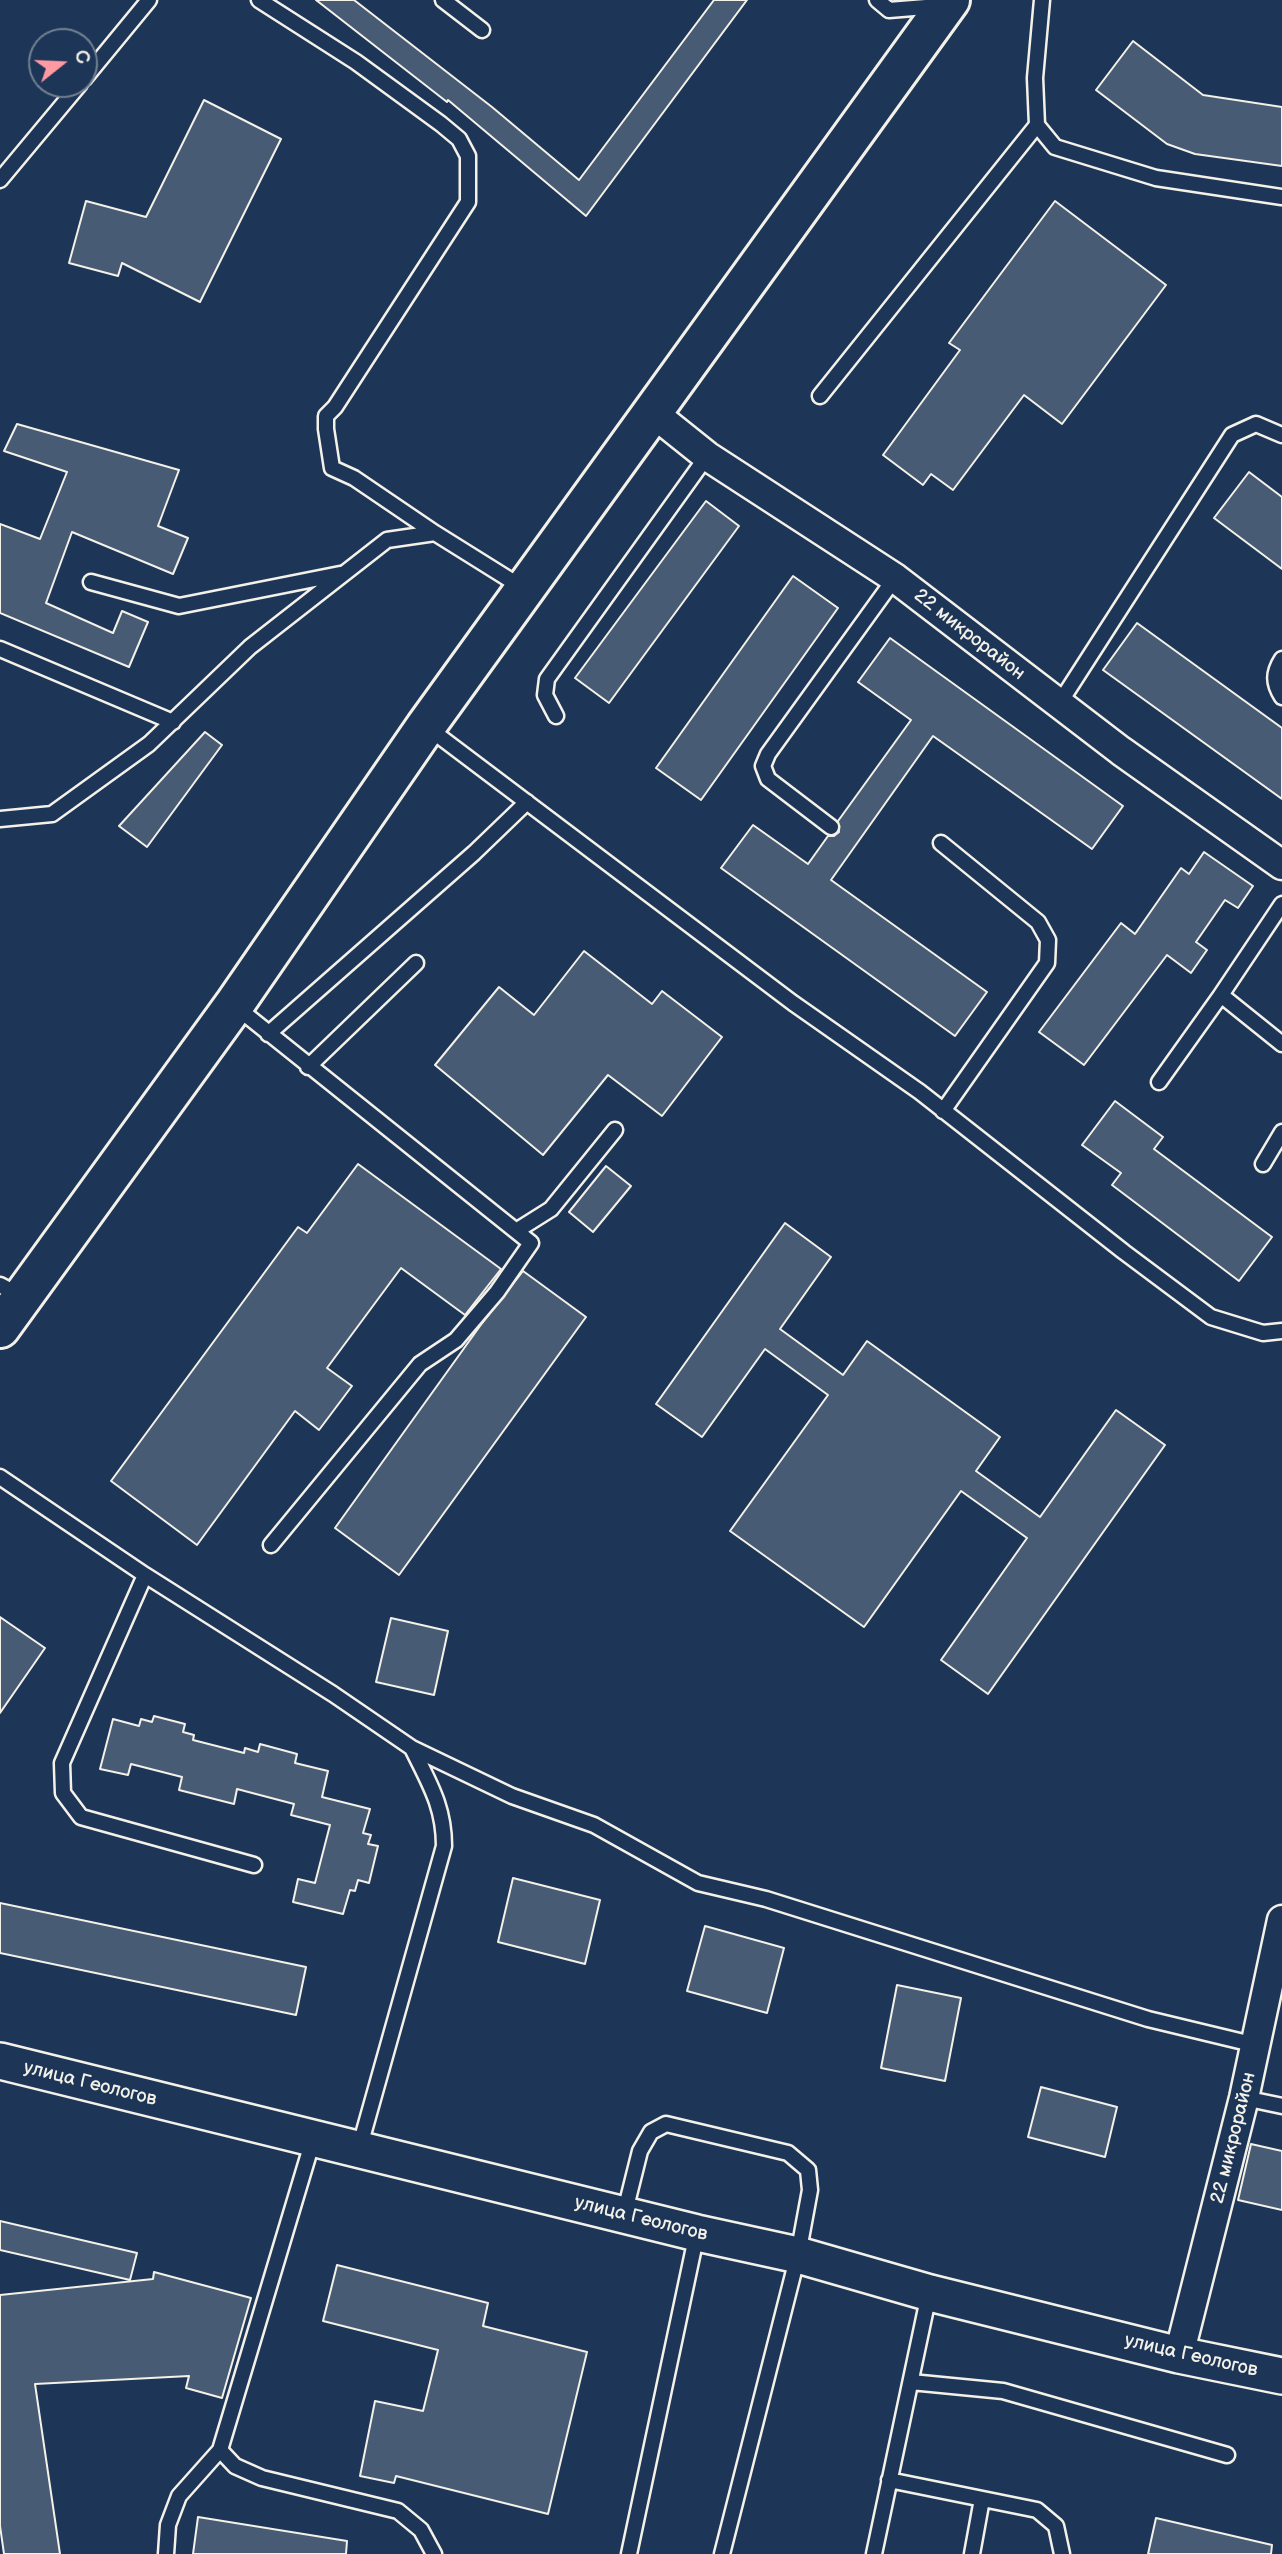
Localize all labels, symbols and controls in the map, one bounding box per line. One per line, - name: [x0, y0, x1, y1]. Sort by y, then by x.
- north arrow: [28, 28, 98, 98]
- text: С: [69, 47, 95, 67]
- street label: 22 микрорайон: [909, 584, 1029, 686]
- street label: улица Геологов: [21, 2056, 159, 2112]
- street label: 22 микрорайон: [1207, 2070, 1261, 2206]
- street label: улица Геологов: [572, 2191, 710, 2247]
- street label: улица Геологов: [1122, 2330, 1260, 2382]

